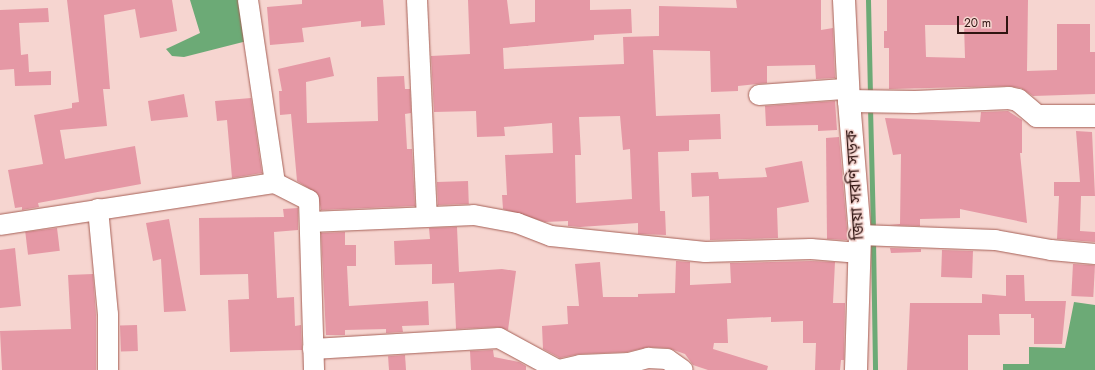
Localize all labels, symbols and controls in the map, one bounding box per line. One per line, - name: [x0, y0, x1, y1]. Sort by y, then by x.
- scale bar: [959, 8, 1010, 34]
- text: 20 m: [964, 14, 991, 32]
- street label: জিয়া সরণি সড়ক: [842, 130, 868, 240]

